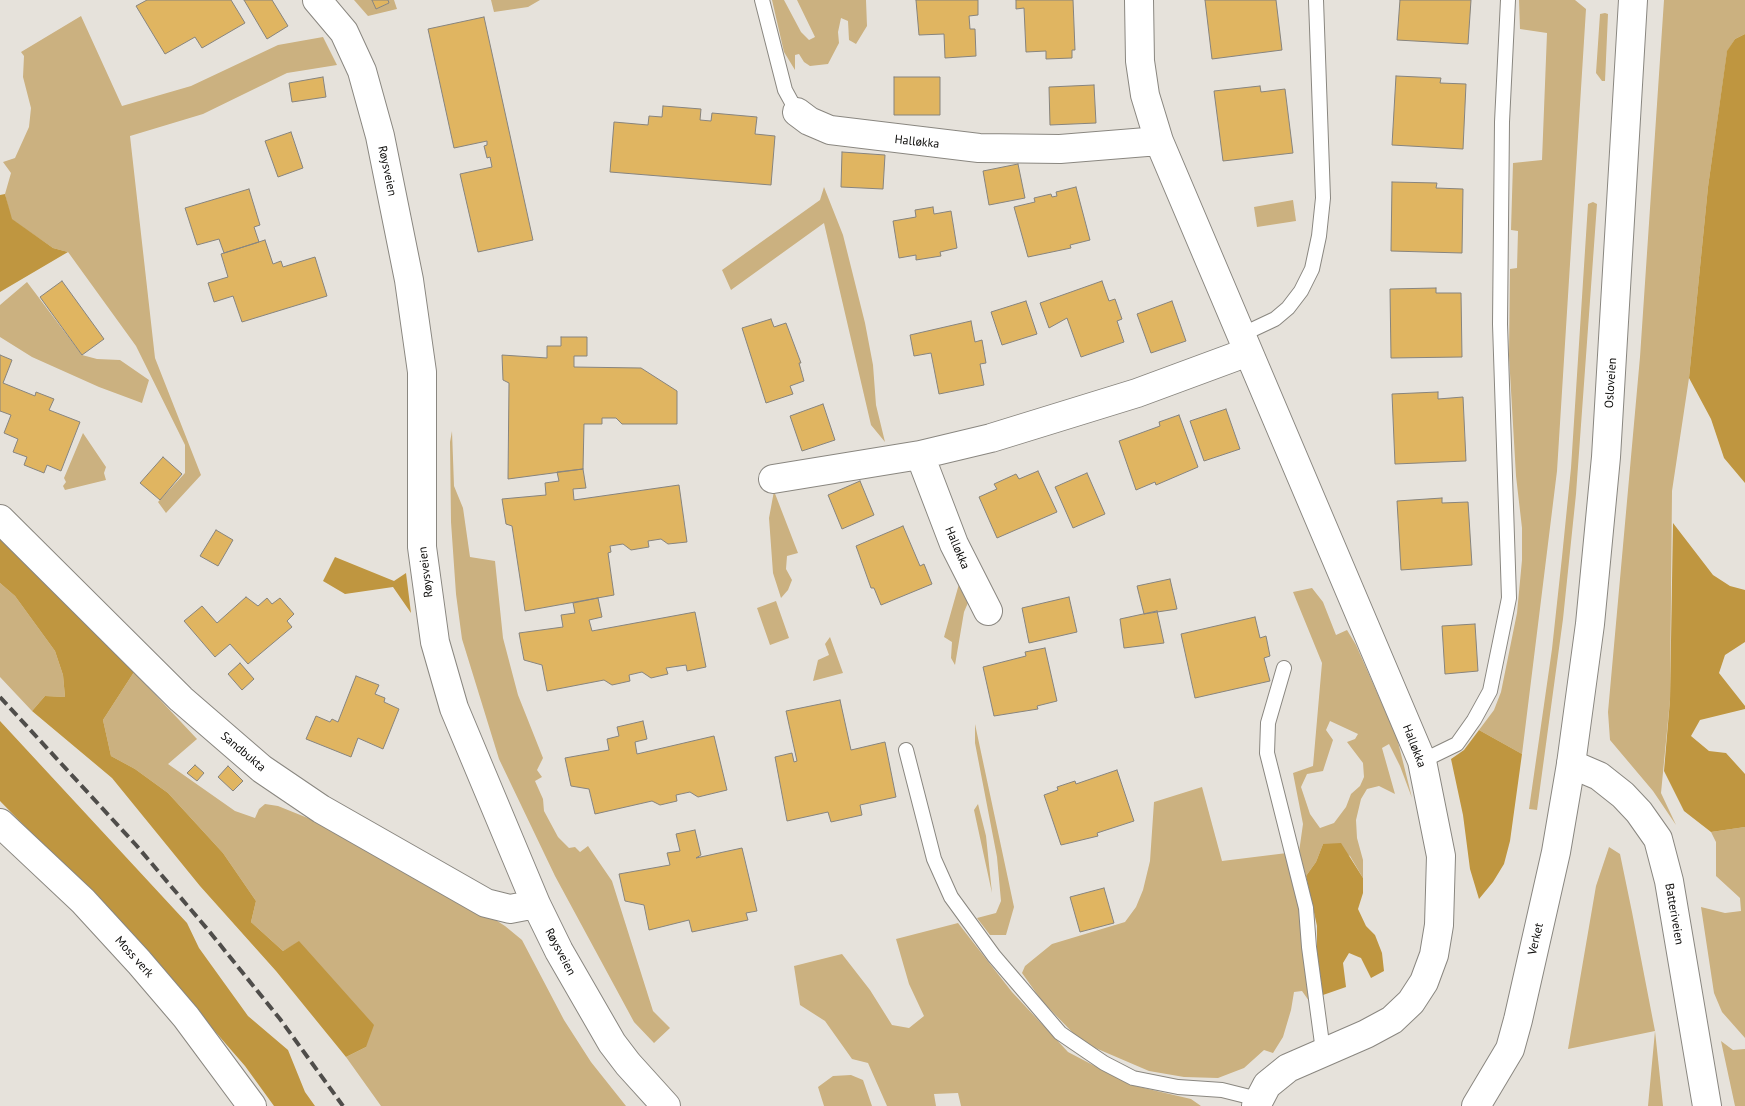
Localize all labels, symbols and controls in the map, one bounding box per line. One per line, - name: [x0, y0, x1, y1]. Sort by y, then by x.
- street label: Halløkka: [894, 132, 940, 152]
- street label: Røysveien: [375, 145, 399, 197]
- street label: Osloveien: [1602, 357, 1620, 409]
- street label: Halløkka: [942, 525, 972, 571]
- street label: Røysveien: [416, 546, 436, 598]
- street label: Halløkka: [1399, 722, 1429, 770]
- street label: Sandbukta: [218, 729, 268, 775]
- street label: Batteriveien: [1662, 882, 1686, 946]
- street label: Verket: [1525, 922, 1547, 956]
- street label: Røysveien: [542, 926, 578, 978]
- street label: Moss verk: [112, 933, 156, 981]

